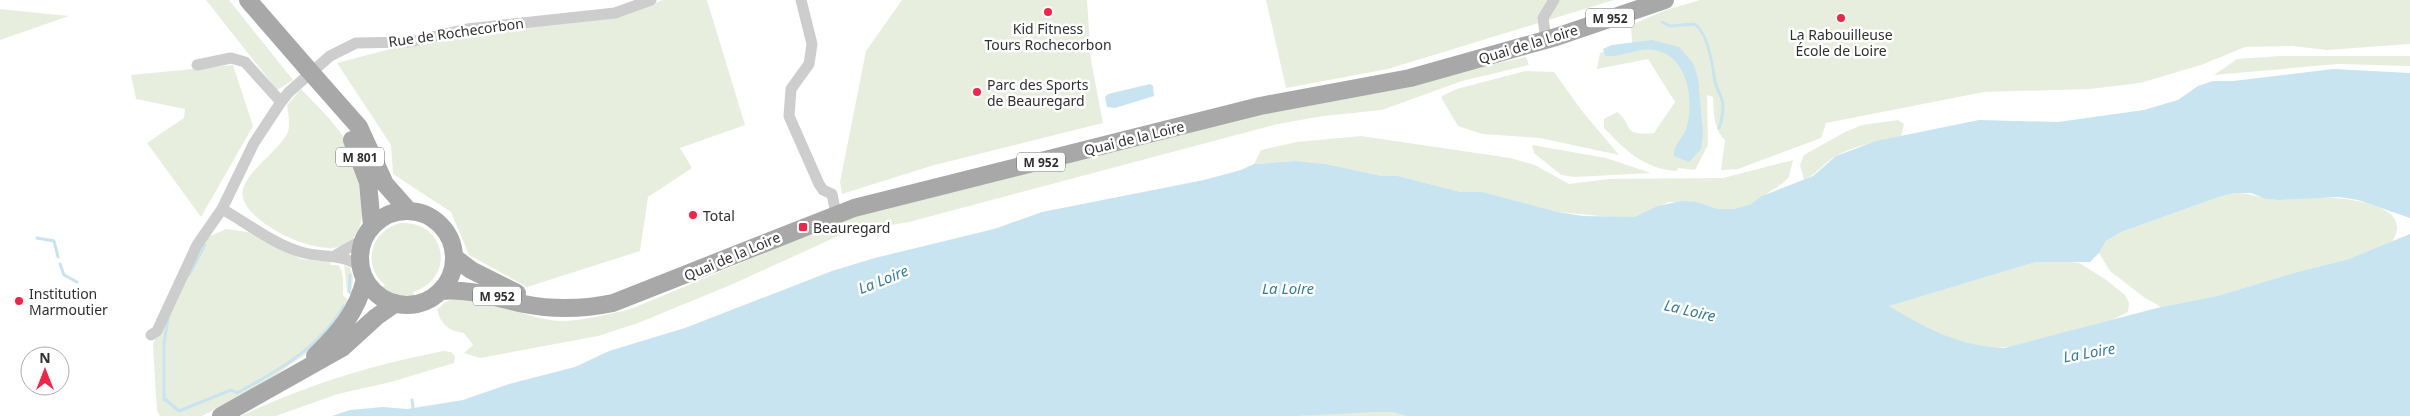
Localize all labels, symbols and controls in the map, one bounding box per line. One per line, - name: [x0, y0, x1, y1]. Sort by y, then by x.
- marker: Kid Fitness Tours Rochecorbon: [1042, 6, 1054, 18]
- road number: M 952: [1586, 8, 1634, 28]
- marker: La Rabouilleuse École de Loire: [1835, 12, 1847, 24]
- street label: Rue de Rochecorbon: [387, 13, 525, 51]
- place label: Kid Fitness Tours Rochecorbon: [984, 19, 1112, 54]
- street label: Quai de la Loire: [1476, 20, 1580, 68]
- place label: La Rabouilleuse École de Loire: [1789, 25, 1893, 60]
- place label: Parc des Sports de Beauregard: [987, 75, 1089, 110]
- marker: Parc des Sports de Beauregard: [971, 86, 983, 98]
- street label: Quai de la Loire: [1082, 116, 1186, 160]
- road number: M 801: [336, 148, 384, 166]
- road number: M 952: [1017, 152, 1065, 172]
- place label: Total: [703, 206, 735, 225]
- marker: Total: [687, 209, 699, 221]
- place label: Beauregard: [813, 218, 890, 237]
- marker: Beauregard: [797, 221, 809, 233]
- street label: Quai de la Loire: [681, 227, 783, 285]
- water label: La Loire: [855, 260, 911, 298]
- water label: La Loire: [1262, 278, 1315, 298]
- place label: Institution Marmoutier: [29, 284, 108, 319]
- road number: M 952: [473, 286, 521, 306]
- water label: La Loire: [1662, 294, 1718, 326]
- marker: Institution Marmoutier: [13, 295, 25, 307]
- water label: La Loire: [2062, 338, 2117, 366]
- north arrow: [20, 346, 70, 396]
- text: N: [39, 348, 51, 367]

